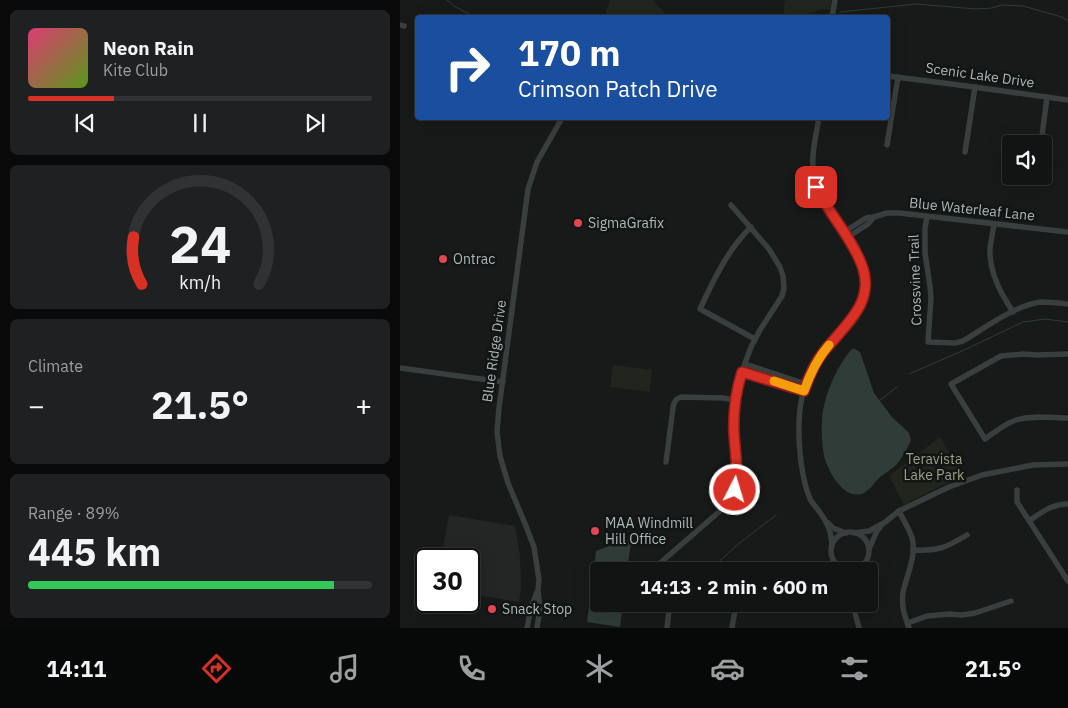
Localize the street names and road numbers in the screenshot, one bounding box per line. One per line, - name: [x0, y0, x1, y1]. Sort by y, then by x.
- street label: Scenic Lake Drive: [924, 58, 1036, 92]
- street label: Blue Waterleaf Lane: [908, 193, 1036, 225]
- street label: Crossvine Trail: [904, 234, 926, 326]
- street label: Blue Ridge Drive: [478, 298, 510, 403]

